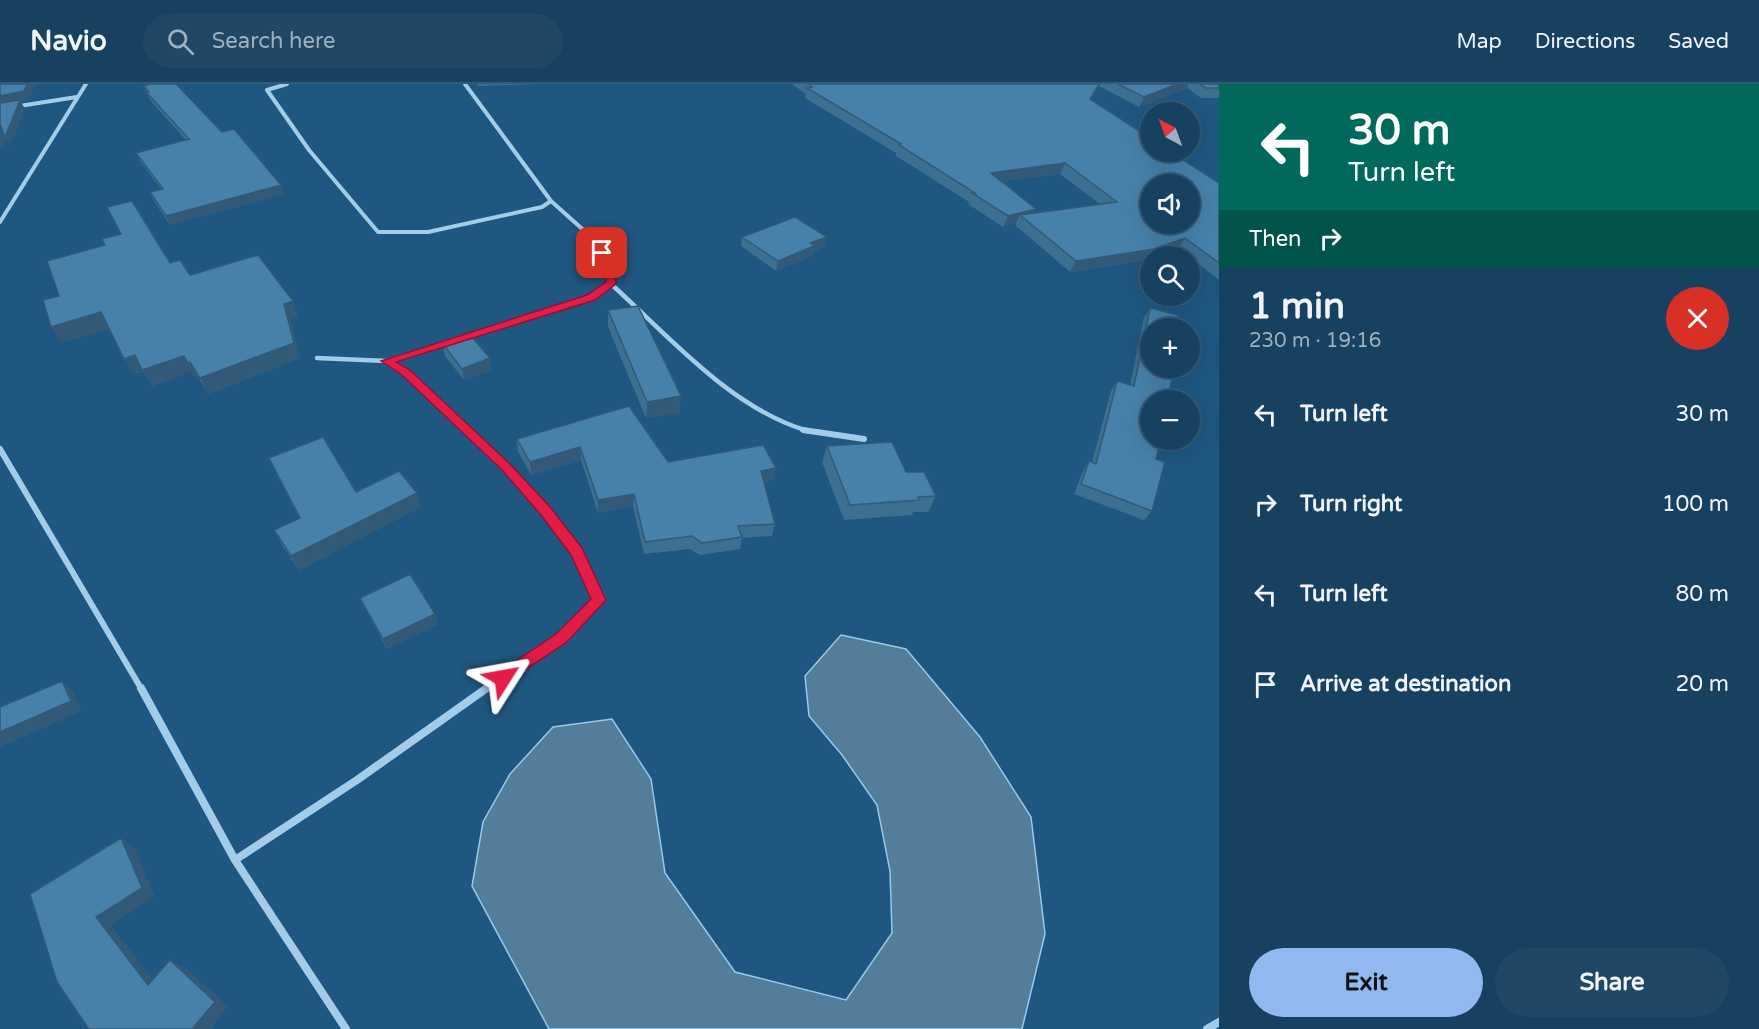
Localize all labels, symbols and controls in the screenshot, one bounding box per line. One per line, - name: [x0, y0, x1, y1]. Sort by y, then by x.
- search box: [143, 14, 563, 68]
- text: Navio: [30, 24, 107, 58]
- icon: search: [164, 25, 197, 58]
- text: Search here: [212, 28, 336, 54]
- text: Map: [1456, 29, 1502, 54]
- text: Directions: [1535, 29, 1635, 54]
- text: Saved: [1668, 29, 1729, 54]
- north arrow: [1140, 102, 1200, 162]
- map controls: [1140, 102, 1200, 450]
- text: 30 m: [1348, 105, 1450, 156]
- icon: left: [1249, 108, 1327, 186]
- text: Turn left: [1348, 156, 1455, 189]
- button: sound: [1140, 174, 1200, 234]
- icon: right: [1314, 222, 1347, 255]
- text: Then: [1249, 226, 1302, 252]
- pin: [576, 227, 627, 278]
- icon: arrive: [585, 236, 618, 269]
- button: search: [1140, 246, 1200, 306]
- text: 1 min: [1249, 285, 1345, 328]
- button: close: [1666, 287, 1729, 350]
- button: +: [1140, 318, 1200, 378]
- text: 230 m · 19:16: [1249, 329, 1381, 353]
- button: −: [1140, 390, 1200, 450]
- icon: left: [1249, 398, 1282, 431]
- text: Turn left: [1300, 401, 1388, 427]
- text: 30 m: [1675, 401, 1729, 427]
- icon: right: [1249, 488, 1282, 521]
- text: Turn right: [1300, 491, 1402, 517]
- text: 100 m: [1662, 491, 1729, 517]
- icon: left: [1249, 578, 1282, 611]
- text: Turn left: [1300, 581, 1388, 607]
- text: 80 m: [1675, 581, 1729, 607]
- position arrow: [471, 646, 535, 710]
- icon: arrive: [1249, 668, 1282, 701]
- text: Arrive at destination: [1300, 671, 1511, 697]
- text: 20 m: [1675, 671, 1729, 697]
- button: Exit: [1249, 948, 1483, 1017]
- button: Share: [1495, 948, 1729, 1017]

